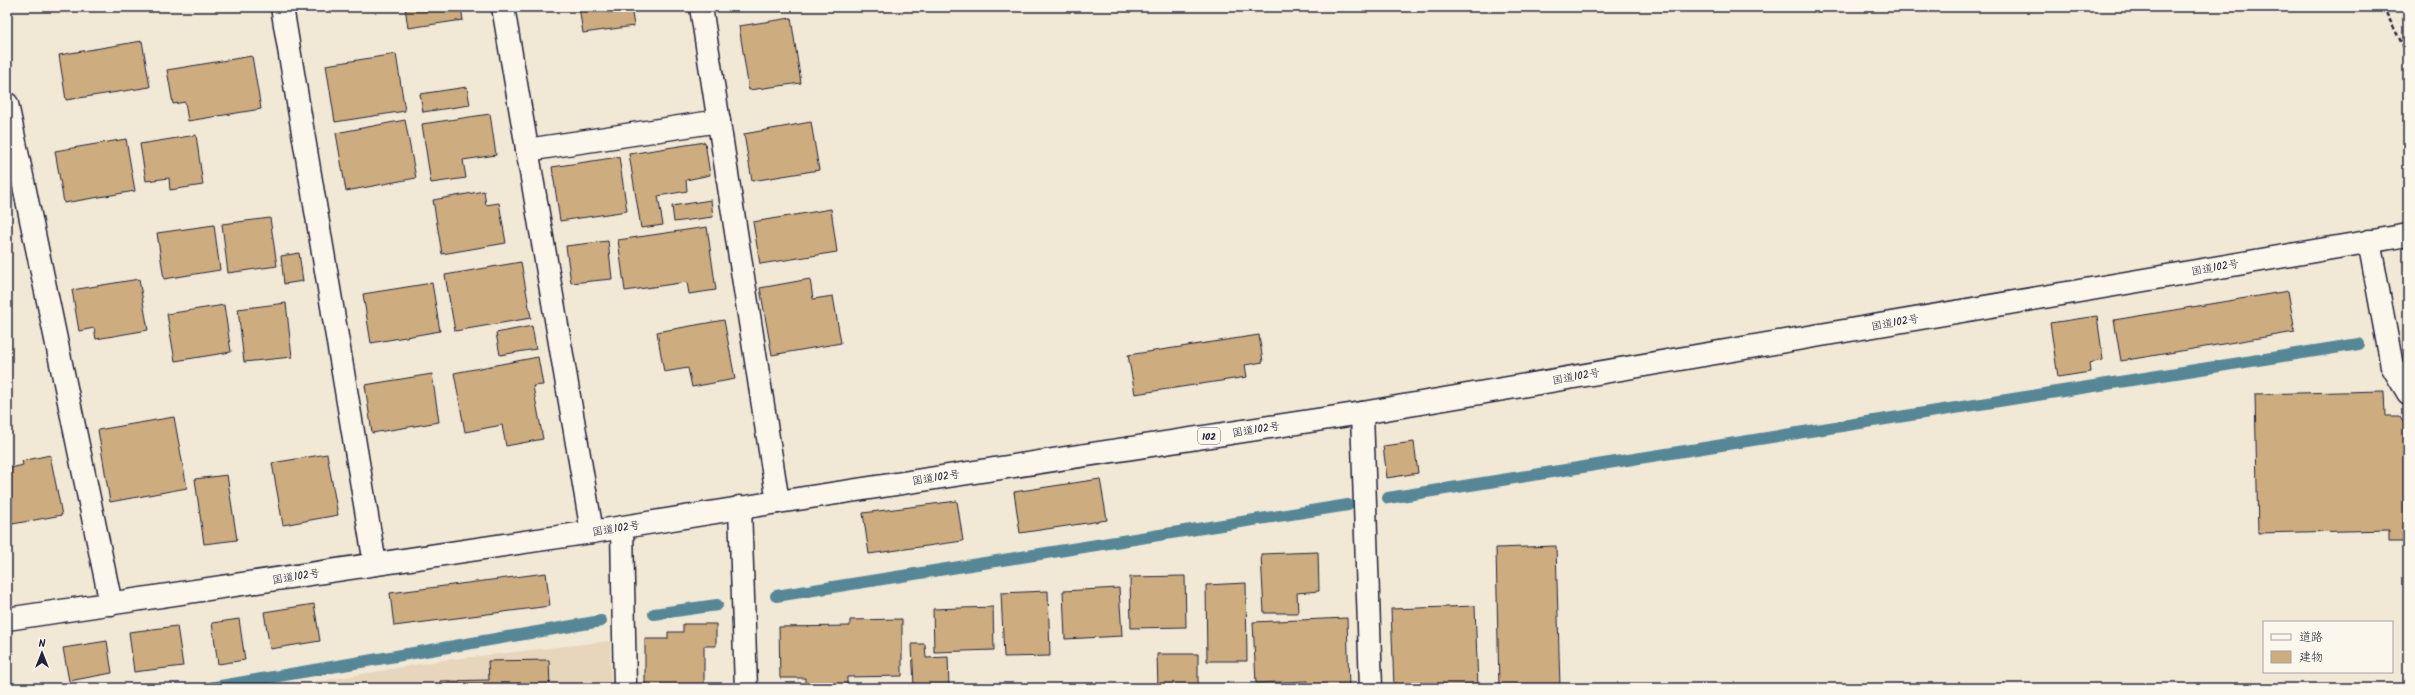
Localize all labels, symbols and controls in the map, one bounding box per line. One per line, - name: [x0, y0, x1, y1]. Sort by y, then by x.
- street label: 国道102号: [2190, 255, 2241, 281]
- street label: 国道102号: [1870, 310, 1921, 336]
- street label: 国道102号: [1551, 364, 1602, 390]
- street label: 国道102号: [1231, 417, 1281, 443]
- road number: 102: [1198, 428, 1220, 444]
- street label: 国道102号: [911, 465, 961, 491]
- street label: 国道102号: [591, 516, 641, 542]
- street label: 国道102号: [271, 564, 321, 590]
- legend: [2263, 621, 2393, 673]
- text: 道路: [2299, 628, 2323, 647]
- north arrow: [22, 633, 62, 673]
- text: N: [39, 635, 46, 653]
- text: 建物: [2299, 648, 2323, 667]

